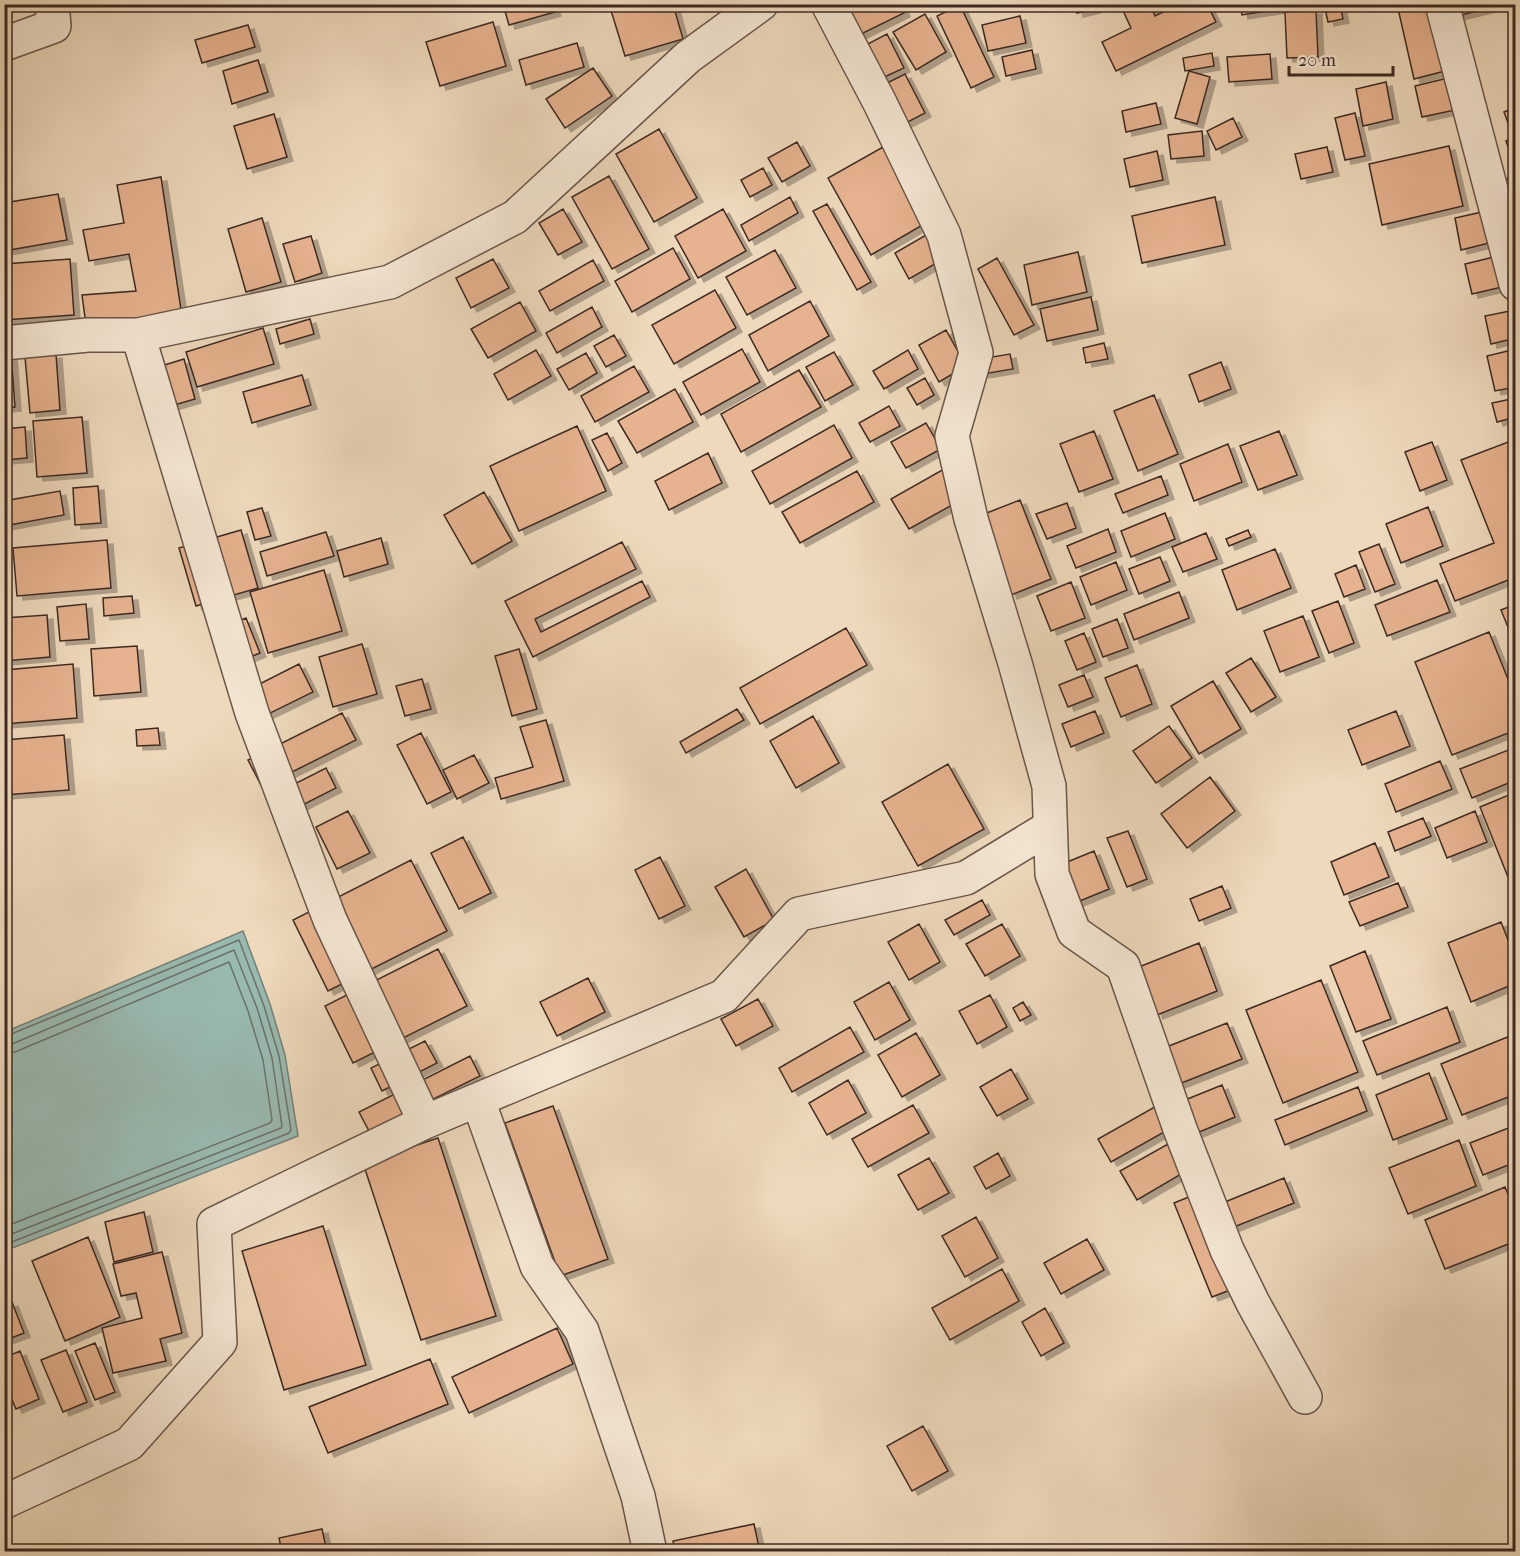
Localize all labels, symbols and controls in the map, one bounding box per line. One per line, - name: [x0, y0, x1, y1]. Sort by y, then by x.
- scale bar: [1289, 39, 1392, 77]
- text: 20 m: [1298, 50, 1336, 71]

